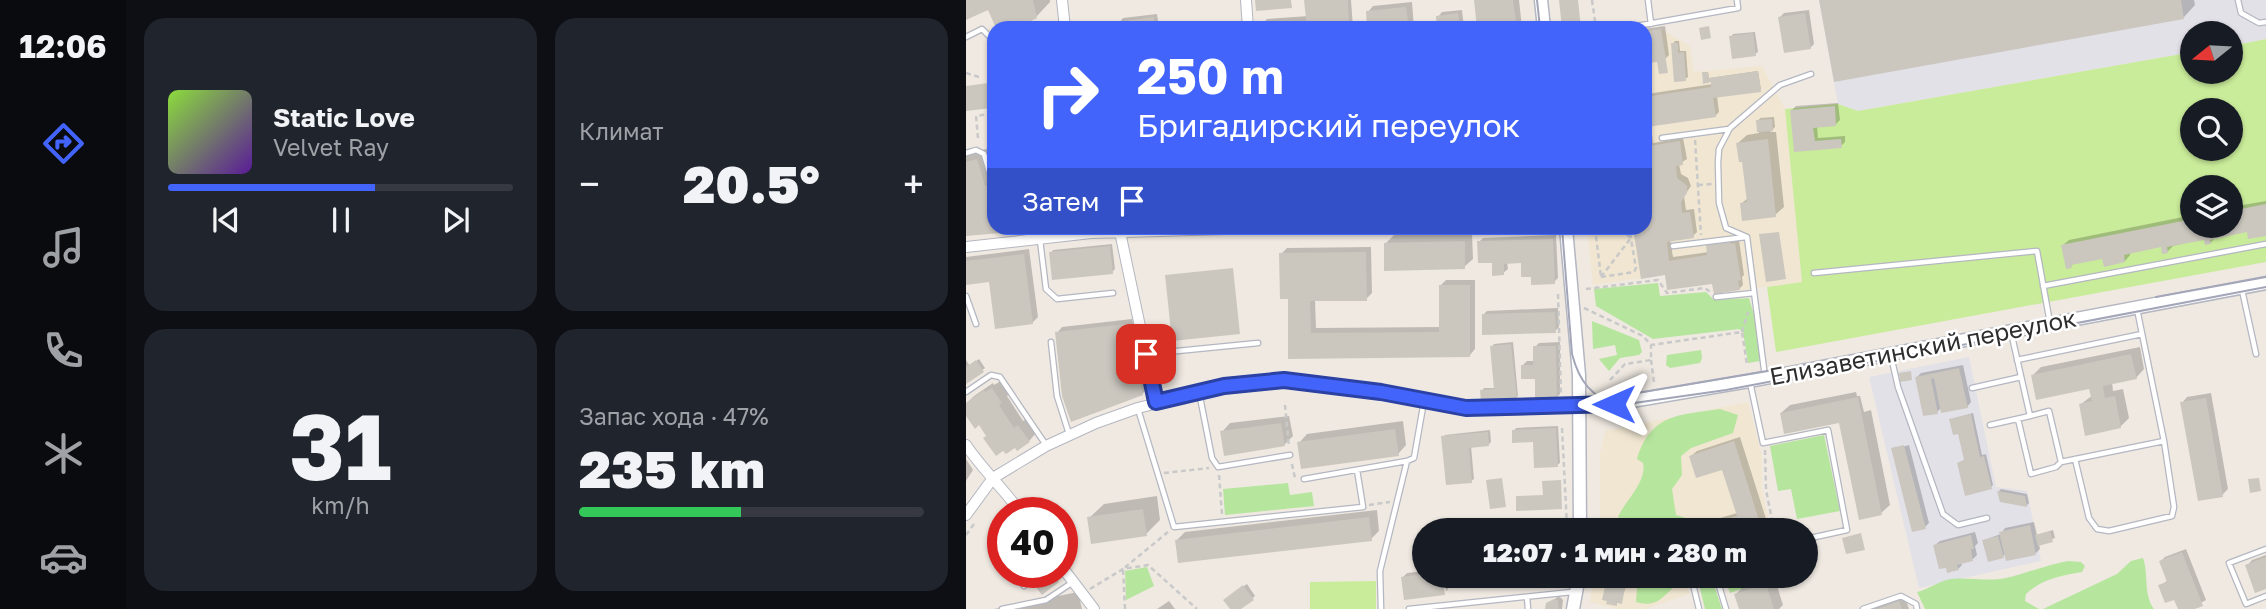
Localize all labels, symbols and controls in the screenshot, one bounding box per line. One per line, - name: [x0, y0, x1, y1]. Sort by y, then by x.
- north arrow: [2180, 21, 2244, 84]
- map controls: [2180, 21, 2243, 238]
- text: 12:06: [19, 27, 107, 65]
- text: 250 m: [1137, 46, 1284, 105]
- icon: right: [1022, 49, 1113, 140]
- button: search: [2180, 98, 2243, 161]
- text: Static Love: [273, 102, 415, 133]
- text: Бригадирский переулок: [1137, 106, 1520, 144]
- text: Климат: [579, 117, 664, 145]
- icon: directions: [39, 119, 88, 168]
- text: Velvet Ray: [273, 133, 389, 161]
- text: 20.5°: [683, 152, 820, 214]
- text: −: [579, 161, 600, 206]
- text: +: [903, 161, 924, 206]
- button: layers: [2180, 175, 2243, 238]
- icon: arrive: [1113, 182, 1151, 220]
- text: Затем: [1022, 186, 1099, 217]
- icon: previous: [207, 201, 245, 239]
- icon: pause: [322, 201, 360, 239]
- icon: next: [437, 201, 475, 239]
- icon: music: [39, 223, 88, 272]
- street label: Елизаветинский переулок: [1767, 303, 2079, 391]
- pin: [1116, 324, 1176, 384]
- icon: phone: [39, 326, 88, 375]
- icon: arrive: [1127, 335, 1165, 373]
- position arrow: [1577, 367, 1651, 441]
- text: 31: [289, 391, 392, 500]
- text: Запас хода · 47%: [579, 402, 769, 430]
- icon: climate: [39, 429, 88, 478]
- text: 235 km: [579, 437, 765, 499]
- text: km/h: [311, 491, 370, 519]
- speed limit sign: 40: [987, 497, 1078, 588]
- icon: car: [39, 533, 88, 582]
- text: 12:07 · 1 мин · 280 m: [1483, 537, 1747, 568]

